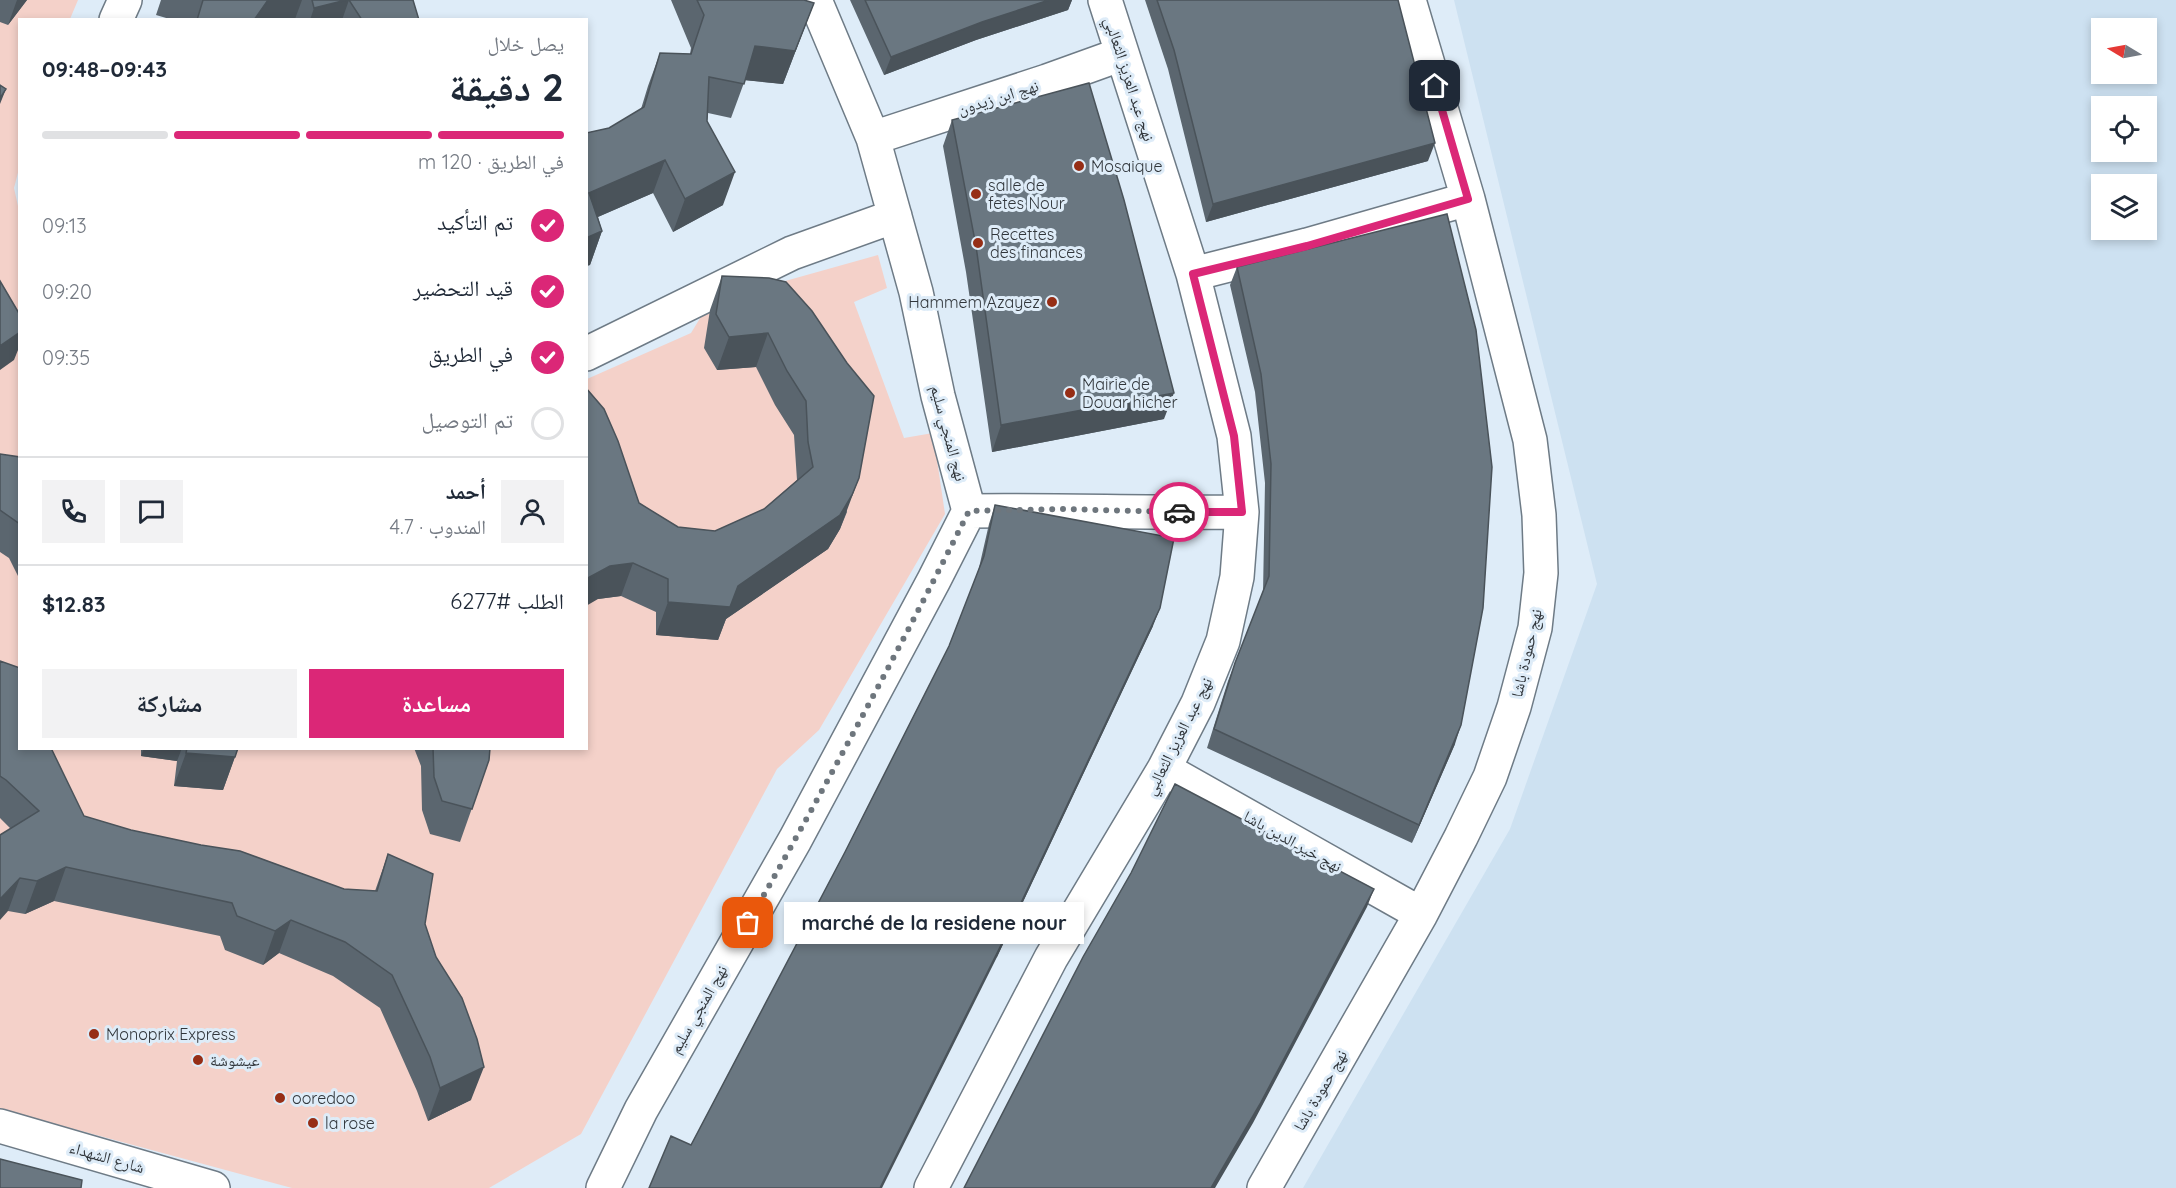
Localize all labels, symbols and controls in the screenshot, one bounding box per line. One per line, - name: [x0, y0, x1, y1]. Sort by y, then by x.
- street label: نهج عبد العزيز الثعالبي: [1098, 14, 1160, 145]
- north arrow: [2091, 18, 2157, 84]
- map controls: [2091, 18, 2157, 240]
- text: يصل خلال: [487, 31, 564, 56]
- text: 09:43–09:48: [42, 55, 167, 83]
- pin: [1409, 60, 1460, 111]
- text: 2 دقيقة: [449, 62, 564, 111]
- icon: home: [1418, 69, 1451, 102]
- street label: نهج ابن زيدون: [955, 75, 1041, 120]
- button: locate: [2091, 96, 2157, 162]
- text: في الطريق · 120 m: [418, 149, 564, 174]
- place label: Mosaique: [1091, 156, 1163, 176]
- marker: Mosaique: [1072, 159, 1086, 173]
- button: layers: [2091, 174, 2157, 240]
- place label: salle de fetes Nour: [988, 175, 1065, 213]
- marker: salle de fetes Nour: [969, 187, 983, 201]
- text: تم التأكيد: [437, 208, 513, 236]
- icon: check: [531, 209, 564, 242]
- text: 09:13: [42, 213, 87, 238]
- place label: Recettes des finances: [990, 224, 1083, 262]
- marker: Recettes des finances: [971, 236, 985, 250]
- text: قيد التحضير: [413, 274, 513, 302]
- icon: check: [531, 275, 564, 308]
- text: 09:20: [42, 279, 92, 304]
- place label: Hammem Azayez: [908, 292, 1040, 312]
- marker: Hammem Azayez: [1045, 295, 1059, 309]
- text: في الطريق: [428, 340, 513, 368]
- icon: check: [531, 341, 564, 374]
- text: 09:35: [42, 345, 90, 370]
- place label: Mairie de Douar hicher: [1082, 374, 1178, 412]
- street label: نهج المنجي سليم: [924, 383, 971, 484]
- marker: Mairie de Douar hicher: [1063, 386, 1077, 400]
- text: تم التوصيل: [422, 406, 513, 434]
- text: أحمد: [446, 477, 486, 505]
- button: phone: [42, 480, 105, 543]
- button: chat: [120, 480, 183, 543]
- button: person: [501, 480, 564, 543]
- courier: [1149, 482, 1209, 542]
- icon: car: [1163, 496, 1196, 529]
- text: المندوب · 4.7: [389, 514, 486, 539]
- text: الطلب #6277: [450, 587, 564, 615]
- text: $12.83: [42, 590, 106, 618]
- street label: نهج حمودة باشا: [1506, 607, 1547, 699]
- button: مشاركة: [42, 669, 297, 738]
- button: مساعدة: [309, 669, 564, 738]
- street label: نهج عبد العزيز الثعالبي: [1140, 674, 1219, 800]
- street label: نهج خير الدين باشا: [1240, 806, 1346, 877]
- pin: [722, 897, 773, 948]
- callout: marché de la residene nour: [784, 902, 1084, 944]
- icon: bag: [731, 906, 764, 939]
- text: marché de la residene nour: [801, 910, 1067, 935]
- street label: نهج المنجي سليم: [665, 961, 734, 1058]
- place label: Monoprix Express: [106, 1024, 236, 1044]
- marker: Monoprix Express: [87, 1027, 101, 1041]
- street label: نهج حمودة باشا: [1289, 1046, 1352, 1135]
- place label: عيشوشة: [210, 1050, 260, 1070]
- marker: عيشوشة: [191, 1053, 205, 1067]
- place label: ooredoo: [292, 1088, 355, 1108]
- marker: ooredoo: [273, 1091, 287, 1105]
- place label: la rose: [325, 1113, 375, 1133]
- marker: la rose: [306, 1116, 320, 1130]
- street label: شارع الشهداء: [67, 1137, 147, 1178]

